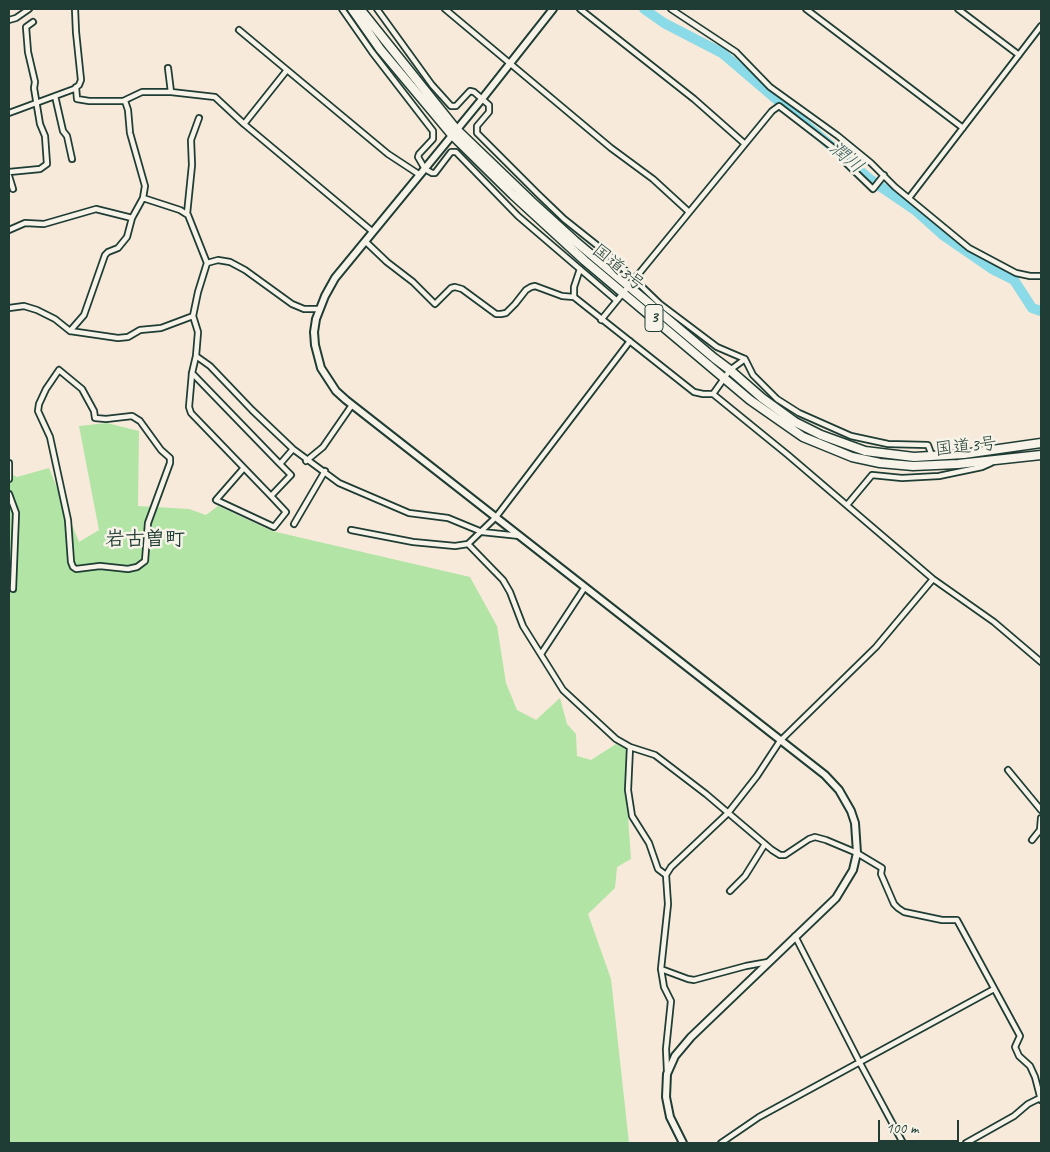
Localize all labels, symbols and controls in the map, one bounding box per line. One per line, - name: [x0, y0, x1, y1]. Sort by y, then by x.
- water label: 潤川: [824, 137, 868, 179]
- street label: 国道3号: [587, 240, 649, 296]
- road number: 3: [645, 304, 663, 332]
- street label: 国道3号: [934, 433, 998, 461]
- district label: 岩古曽町: [105, 528, 185, 552]
- scale bar: [880, 1110, 961, 1142]
- text: 100 m: [886, 1119, 918, 1138]

